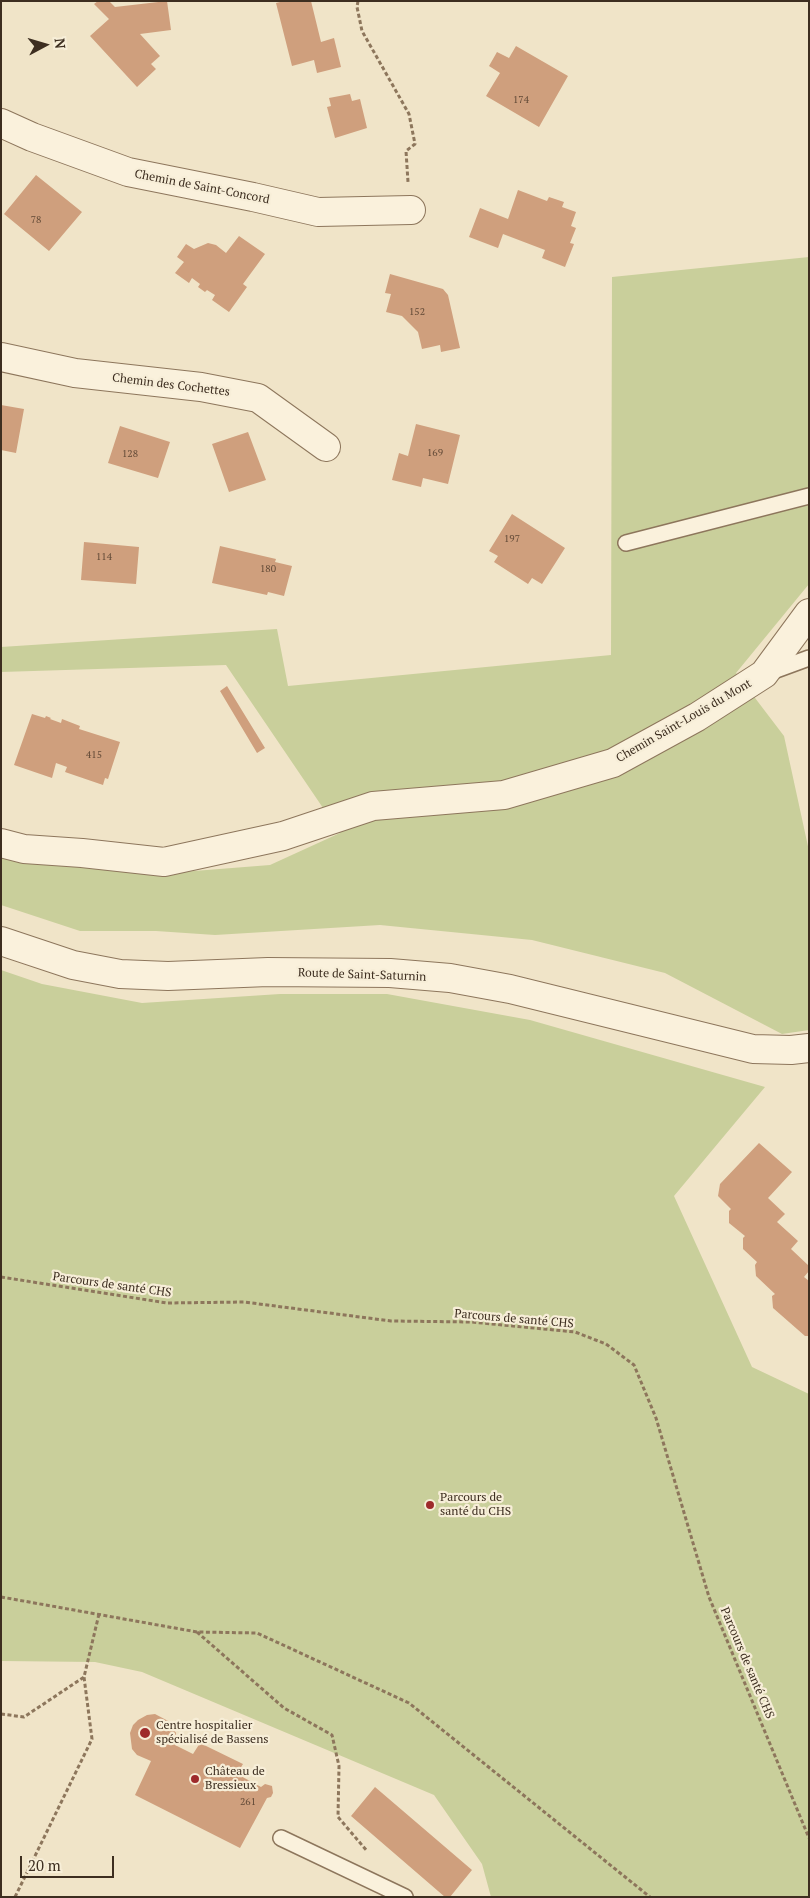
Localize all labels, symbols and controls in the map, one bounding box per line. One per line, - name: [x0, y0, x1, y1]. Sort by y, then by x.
- north arrow: [20, 20, 70, 70]
- text: N: [50, 37, 70, 50]
- house number: 174: [513, 94, 529, 106]
- street label: Chemin de Saint-Concord: [133, 167, 271, 207]
- house number: 78: [31, 214, 41, 226]
- house number: 152: [409, 306, 425, 318]
- street label: Chemin des Cochettes: [111, 371, 231, 399]
- house number: 169: [427, 447, 443, 459]
- house number: 128: [122, 448, 138, 460]
- house number: 197: [504, 533, 520, 545]
- house number: 114: [96, 551, 112, 563]
- house number: 180: [260, 563, 276, 575]
- street label: Chemin Saint-Louis du Mont: [614, 676, 754, 766]
- house number: 415: [86, 749, 102, 761]
- street label: Route de Saint-Saturnin: [298, 966, 426, 984]
- street label: Parcours de santé CHS: [52, 1270, 172, 1300]
- street label: Parcours de santé CHS: [454, 1307, 574, 1331]
- place label: Parcours de santé du CHS: [440, 1491, 511, 1519]
- marker: Parcours de santé du CHS: [424, 1499, 436, 1511]
- street label: Parcours de santé CHS: [717, 1605, 777, 1721]
- place label: Centre hospitalier spécialisé de Bassens: [156, 1719, 268, 1747]
- marker: Centre hospitalier spécialisé de Bassens: [138, 1726, 152, 1740]
- place label: Château de Bressieux: [205, 1765, 265, 1793]
- marker: Château de Bressieux: [189, 1773, 201, 1785]
- house number: 261: [240, 1796, 256, 1808]
- scale bar: [22, 1846, 116, 1878]
- text: 20 m: [28, 1855, 61, 1875]

